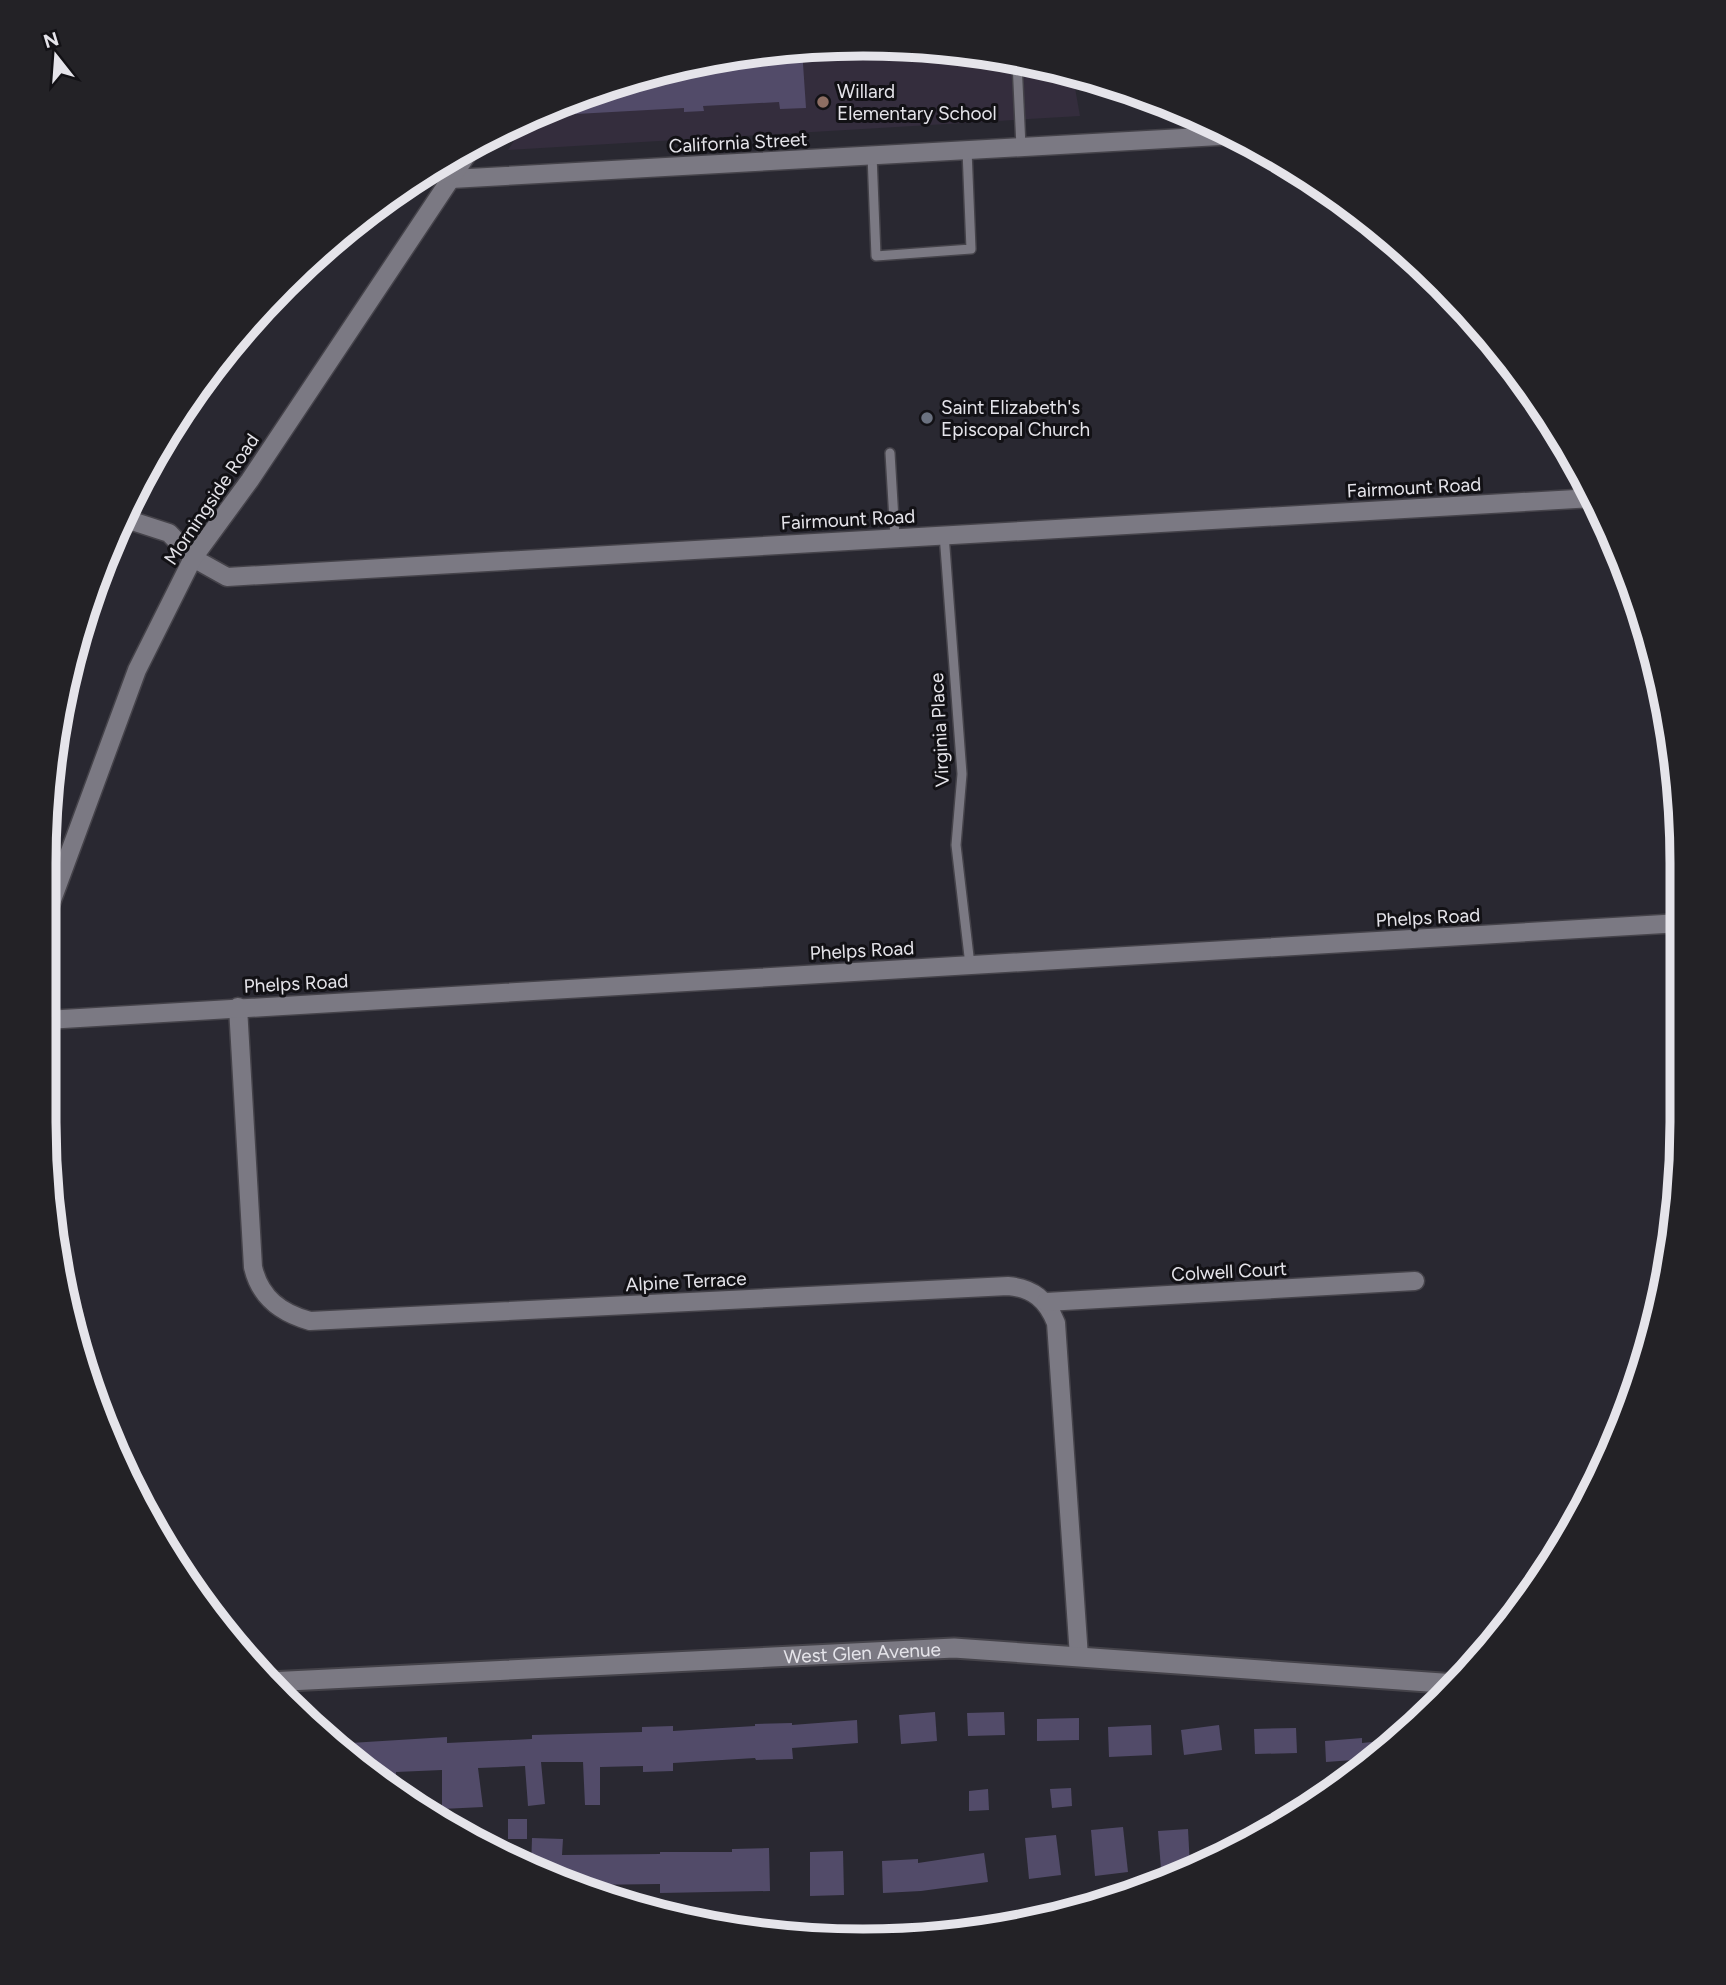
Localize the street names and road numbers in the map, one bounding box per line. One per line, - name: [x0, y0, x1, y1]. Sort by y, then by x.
- street label: California Street: [668, 127, 808, 158]
- street label: Morningside Road: [159, 429, 264, 569]
- street label: Fairmount Road: [1346, 472, 1482, 503]
- street label: Fairmount Road: [780, 504, 916, 535]
- street label: Virginia Place: [925, 672, 954, 788]
- street label: Phelps Road: [1375, 903, 1481, 932]
- street label: Phelps Road: [809, 936, 915, 965]
- street label: Phelps Road: [243, 969, 349, 998]
- street label: Colwell Court: [1171, 1257, 1288, 1286]
- street label: Alpine Terrace: [625, 1267, 747, 1296]
- street label: West Glen Avenue: [783, 1638, 941, 1668]

